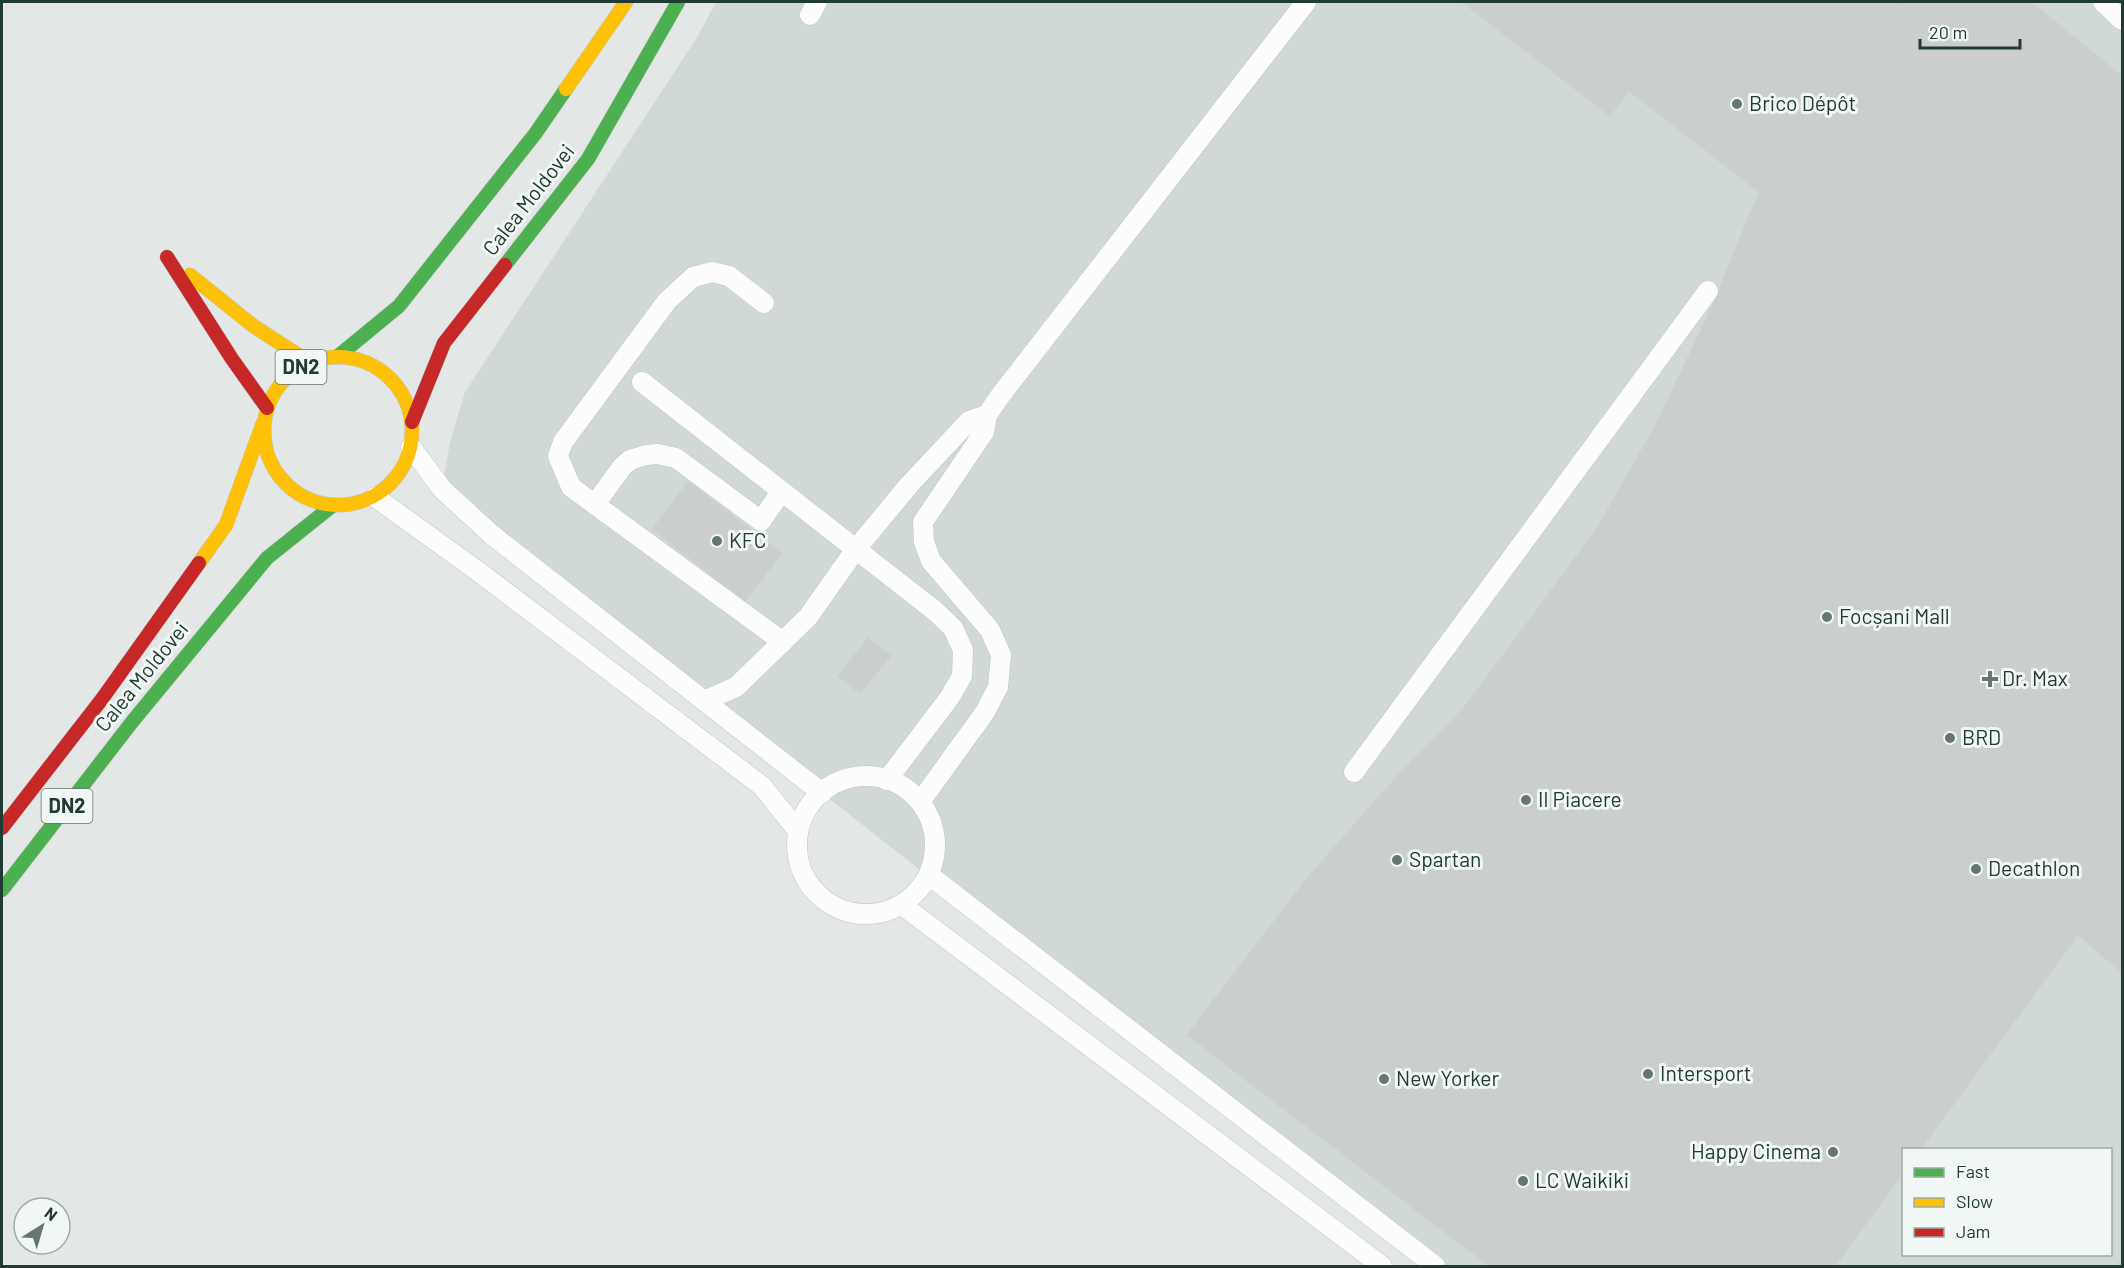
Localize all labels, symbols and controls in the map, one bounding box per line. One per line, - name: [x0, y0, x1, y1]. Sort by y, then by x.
- scale bar: [1920, 12, 2020, 50]
- text: 20 m: [1929, 21, 1967, 43]
- place label: Brico Dépôt: [1749, 90, 1856, 115]
- marker: Brico Dépôt: [1730, 97, 1744, 111]
- street label: Calea Moldovei: [477, 139, 579, 260]
- road number: DN2: [276, 350, 326, 384]
- place label: KFC: [729, 527, 766, 552]
- marker: KFC: [710, 534, 724, 548]
- place label: Focșani Mall: [1839, 603, 1950, 628]
- marker: Focșani Mall: [1820, 610, 1834, 624]
- street label: Calea Moldovei: [89, 616, 193, 736]
- place label: Dr. Max: [2002, 665, 2068, 690]
- marker: Dr. Max: [1983, 672, 1997, 686]
- place label: BRD: [1962, 724, 2001, 749]
- marker: BRD: [1943, 731, 1957, 745]
- place label: Il Piacere: [1538, 786, 1622, 811]
- road number: DN2: [42, 789, 92, 823]
- marker: Il Piacere: [1519, 793, 1533, 807]
- place label: Spartan: [1409, 846, 1481, 871]
- marker: Spartan: [1390, 853, 1404, 867]
- place label: Decathlon: [1988, 855, 2080, 880]
- marker: Decathlon: [1969, 862, 1983, 876]
- place label: Intersport: [1660, 1060, 1751, 1085]
- place label: New Yorker: [1396, 1065, 1499, 1090]
- marker: Intersport: [1641, 1067, 1655, 1081]
- marker: New Yorker: [1377, 1072, 1391, 1086]
- place label: Happy Cinema: [1691, 1138, 1821, 1163]
- marker: Happy Cinema: [1826, 1145, 1840, 1159]
- legend: [1902, 1148, 2112, 1256]
- text: Fast: [1956, 1160, 1990, 1182]
- place label: LC Waikiki: [1535, 1167, 1629, 1192]
- marker: LC Waikiki: [1516, 1174, 1530, 1188]
- text: Slow: [1956, 1190, 1993, 1212]
- north arrow: [12, 1196, 72, 1256]
- text: N: [41, 1203, 61, 1224]
- text: Jam: [1956, 1220, 1990, 1242]

